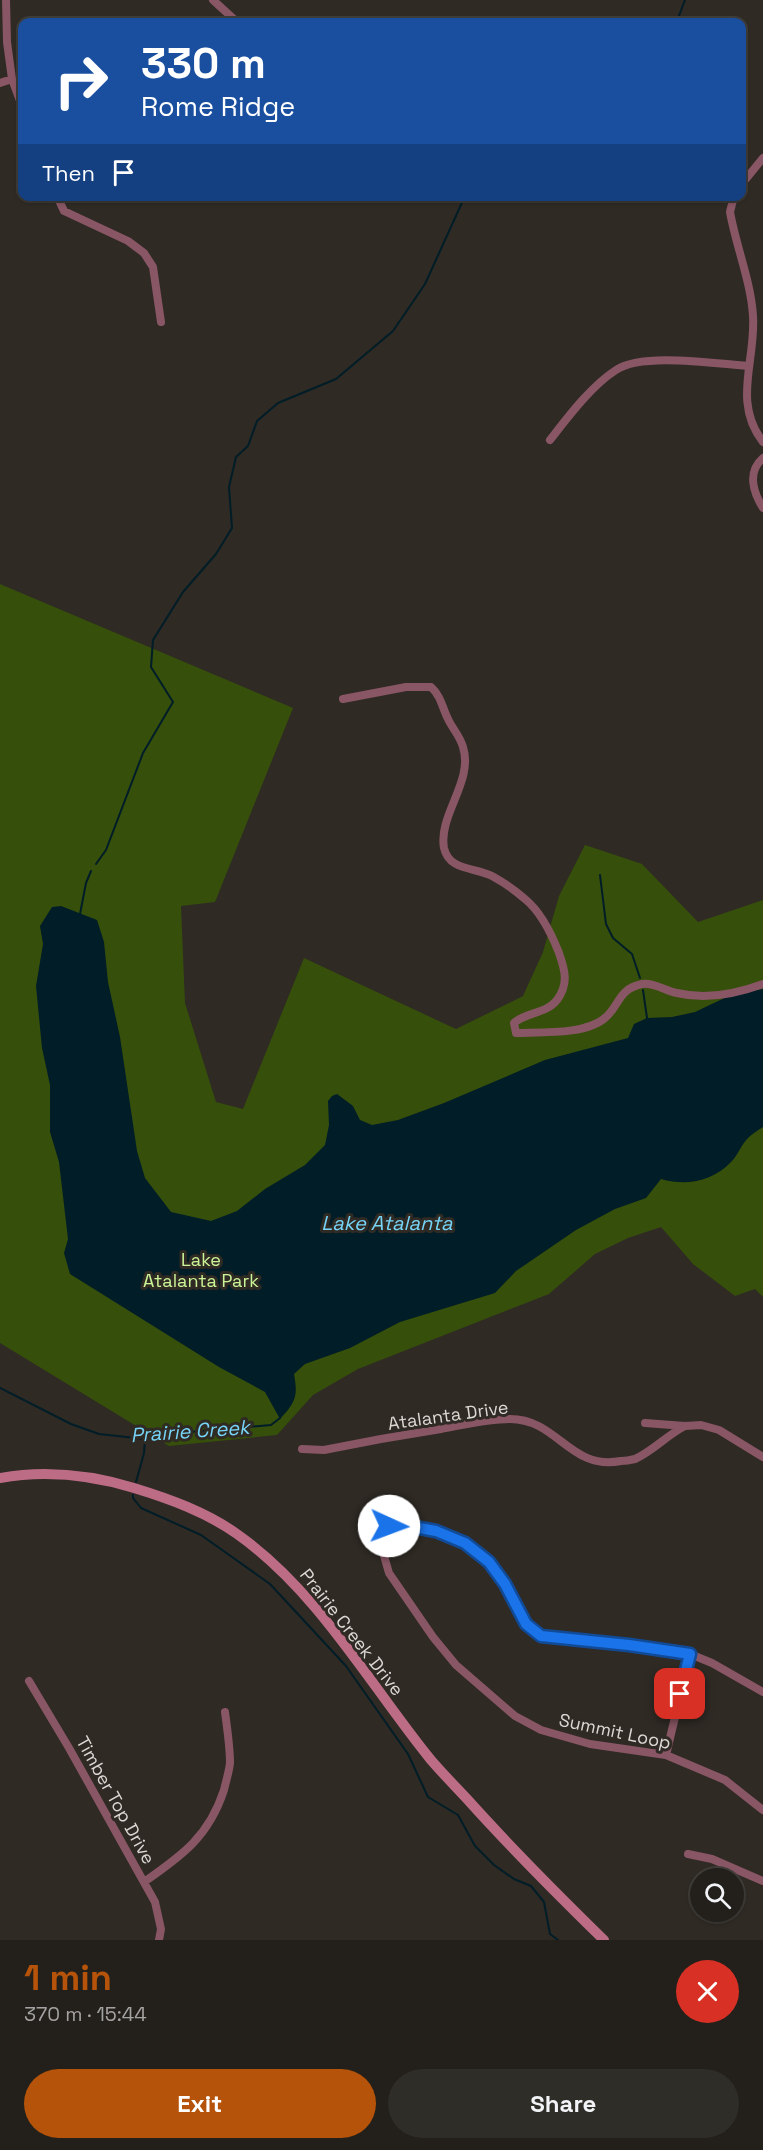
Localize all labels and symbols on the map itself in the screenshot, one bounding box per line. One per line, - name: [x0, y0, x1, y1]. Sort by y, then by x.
- water label: Lake Atalanta: [321, 1210, 453, 1236]
- park label: Lake Atalanta Park: [143, 1248, 259, 1292]
- street label: Atalanta Drive: [386, 1395, 510, 1435]
- water label: Prairie Creek: [129, 1414, 253, 1448]
- position arrow: [357, 1494, 421, 1558]
- street label: Prairie Creek Drive: [295, 1564, 409, 1700]
- pin: [654, 1668, 705, 1719]
- street label: Summit Loop: [557, 1708, 673, 1754]
- street label: Timber Top Drive: [71, 1732, 161, 1868]

